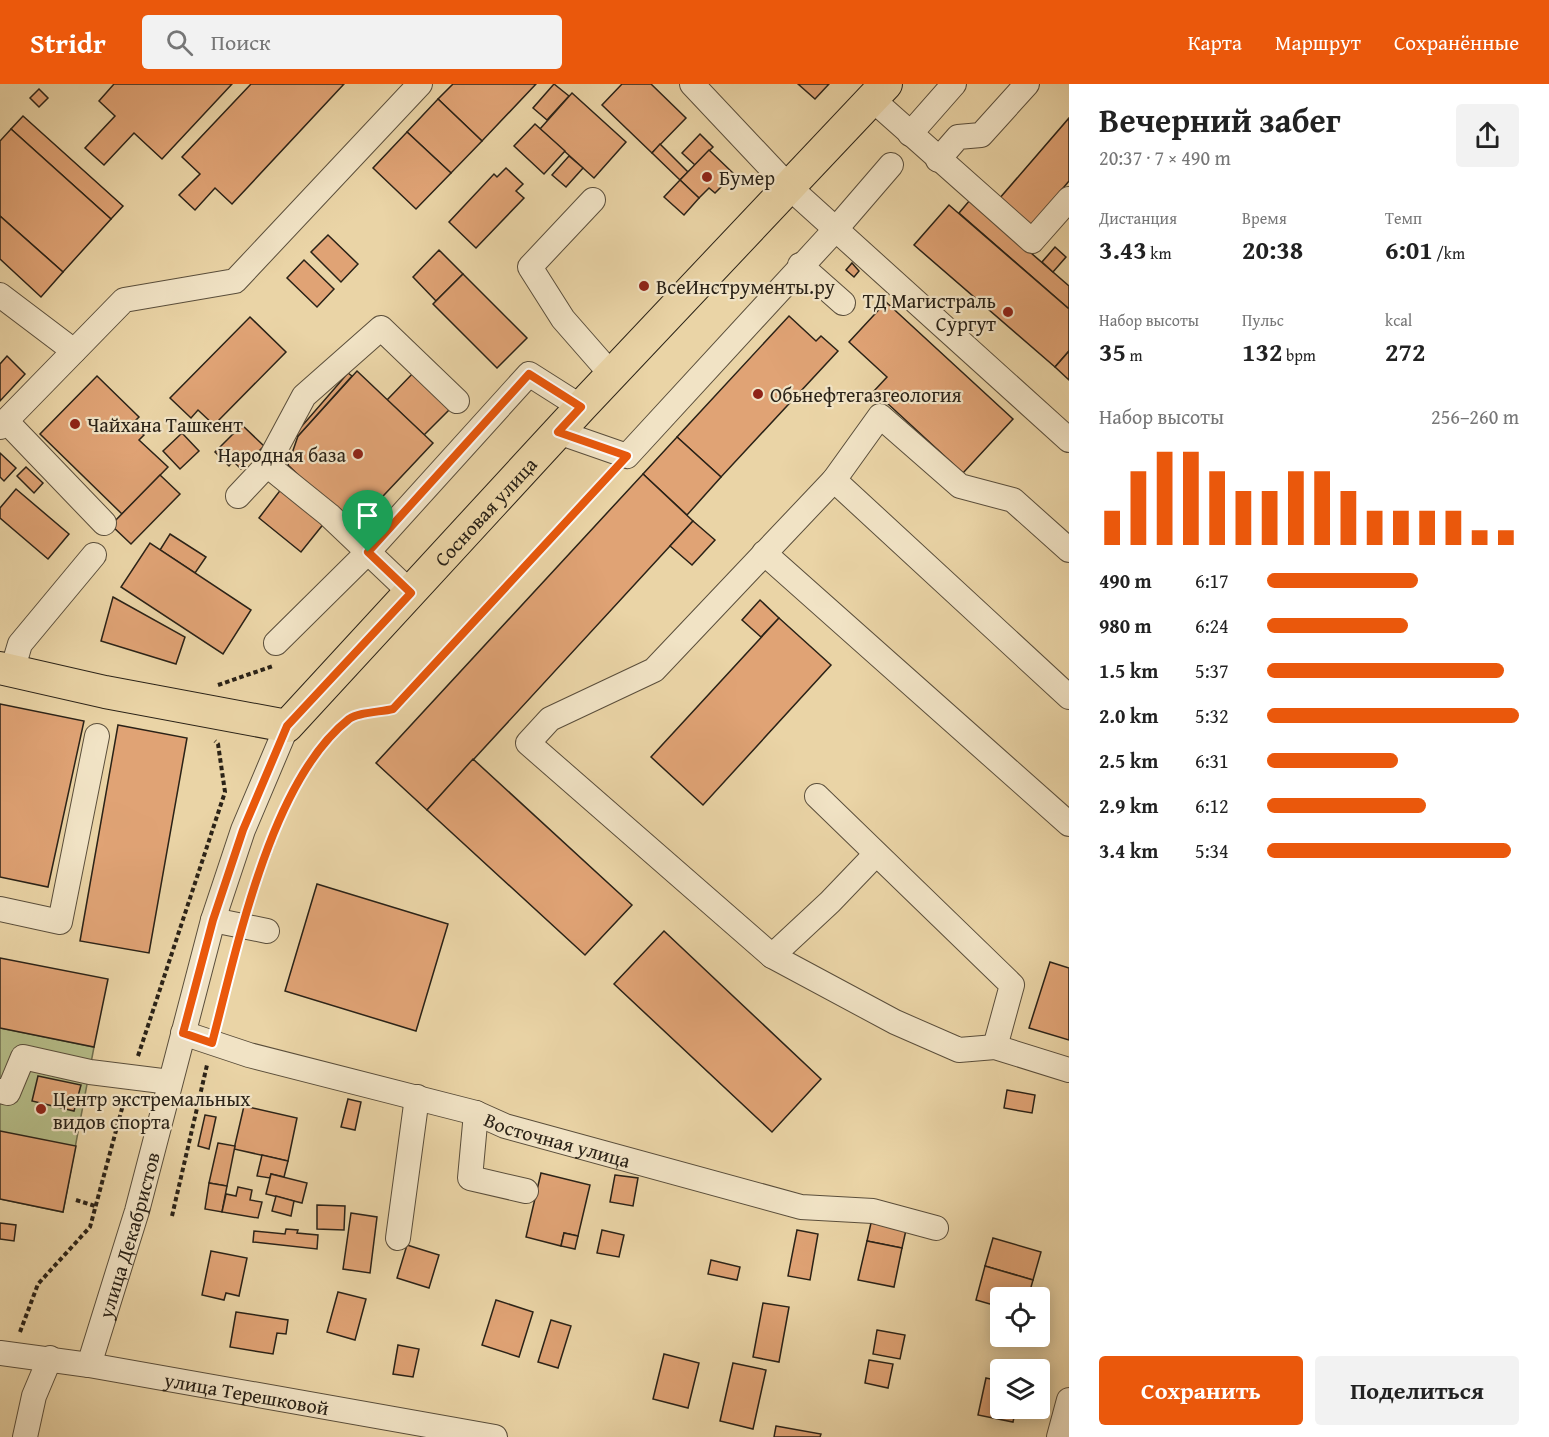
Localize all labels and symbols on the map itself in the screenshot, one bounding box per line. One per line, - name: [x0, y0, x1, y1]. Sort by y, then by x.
- place label: Бумер: [719, 163, 775, 192]
- marker: Бумер: [700, 170, 714, 184]
- place label: ВсеИнструменты.ру: [656, 272, 835, 301]
- marker: ВсеИнструменты.ру: [637, 279, 651, 293]
- place label: ТД Магистраль Сургут: [863, 286, 996, 338]
- marker: ТД Магистраль Сургут: [1001, 305, 1015, 319]
- place label: Обьнефтегазгеология: [770, 380, 962, 409]
- marker: Обьнефтегазгеология: [751, 387, 765, 401]
- place label: Чайхана Ташкент: [87, 410, 243, 439]
- marker: Чайхана Ташкент: [68, 417, 82, 431]
- place label: Народная база: [218, 440, 346, 469]
- marker: Народная база: [351, 447, 365, 461]
- street label: Сосновая улица: [427, 450, 543, 572]
- pin: [342, 490, 393, 552]
- place label: Центр экстремальных видов спорта: [53, 1084, 251, 1136]
- marker: Центр экстремальных видов спорта: [34, 1102, 48, 1116]
- street label: Восточная улица: [480, 1104, 634, 1174]
- street label: улица Декабристов: [90, 1149, 166, 1323]
- street label: улица Терешковой: [161, 1364, 332, 1422]

